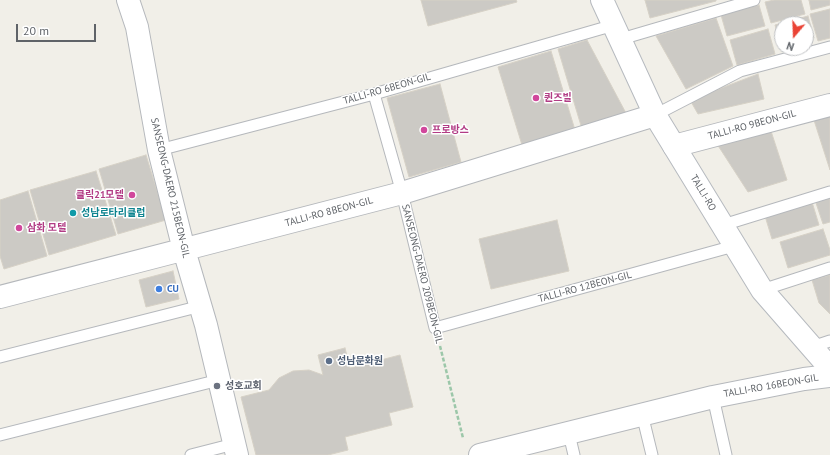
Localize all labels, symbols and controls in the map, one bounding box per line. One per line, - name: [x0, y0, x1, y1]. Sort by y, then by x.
- scale bar: [18, 16, 98, 42]
- north arrow: [774, 16, 814, 56]
- text: 20 m: [23, 23, 49, 38]
- text: N: [785, 39, 796, 54]
- street label: TALLI-RO 6BEON-GIL: [342, 71, 432, 107]
- place label: 퀸즈빌: [544, 92, 572, 104]
- marker: 퀸즈빌: [531, 93, 541, 103]
- street label: TALLI-RO 9BEON-GIL: [707, 107, 797, 143]
- street label: SANSEONG-DAERO 215BEON-GIL: [148, 117, 192, 259]
- place label: 프로방스: [432, 124, 469, 136]
- marker: 프로방스: [419, 125, 429, 135]
- street label: TALLI-RO: [688, 173, 718, 213]
- place label: 클릭21모텔: [76, 189, 124, 201]
- marker: 클릭21모텔: [127, 190, 137, 200]
- street label: TALLI-RO 8BEON-GIL: [284, 194, 374, 230]
- street label: SANSEONG-DAERO 209BEON-GIL: [399, 203, 445, 345]
- place label: 성남로타리클럽: [81, 207, 145, 219]
- marker: 성남로타리클럽: [68, 208, 78, 218]
- place label: 삼화 모텔: [27, 222, 66, 234]
- marker: 삼화 모텔: [14, 223, 24, 233]
- street label: TALLI-RO 12BEON-GIL: [537, 269, 633, 305]
- place label: CU: [167, 283, 179, 295]
- marker: CU: [154, 284, 164, 294]
- place label: 성남문화원: [337, 355, 383, 367]
- marker: 성남문화원: [324, 356, 334, 366]
- street label: TALLI-RO 16BEON-GIL: [723, 372, 819, 400]
- place label: 성호교회: [225, 380, 262, 392]
- marker: 성호교회: [212, 381, 222, 391]

